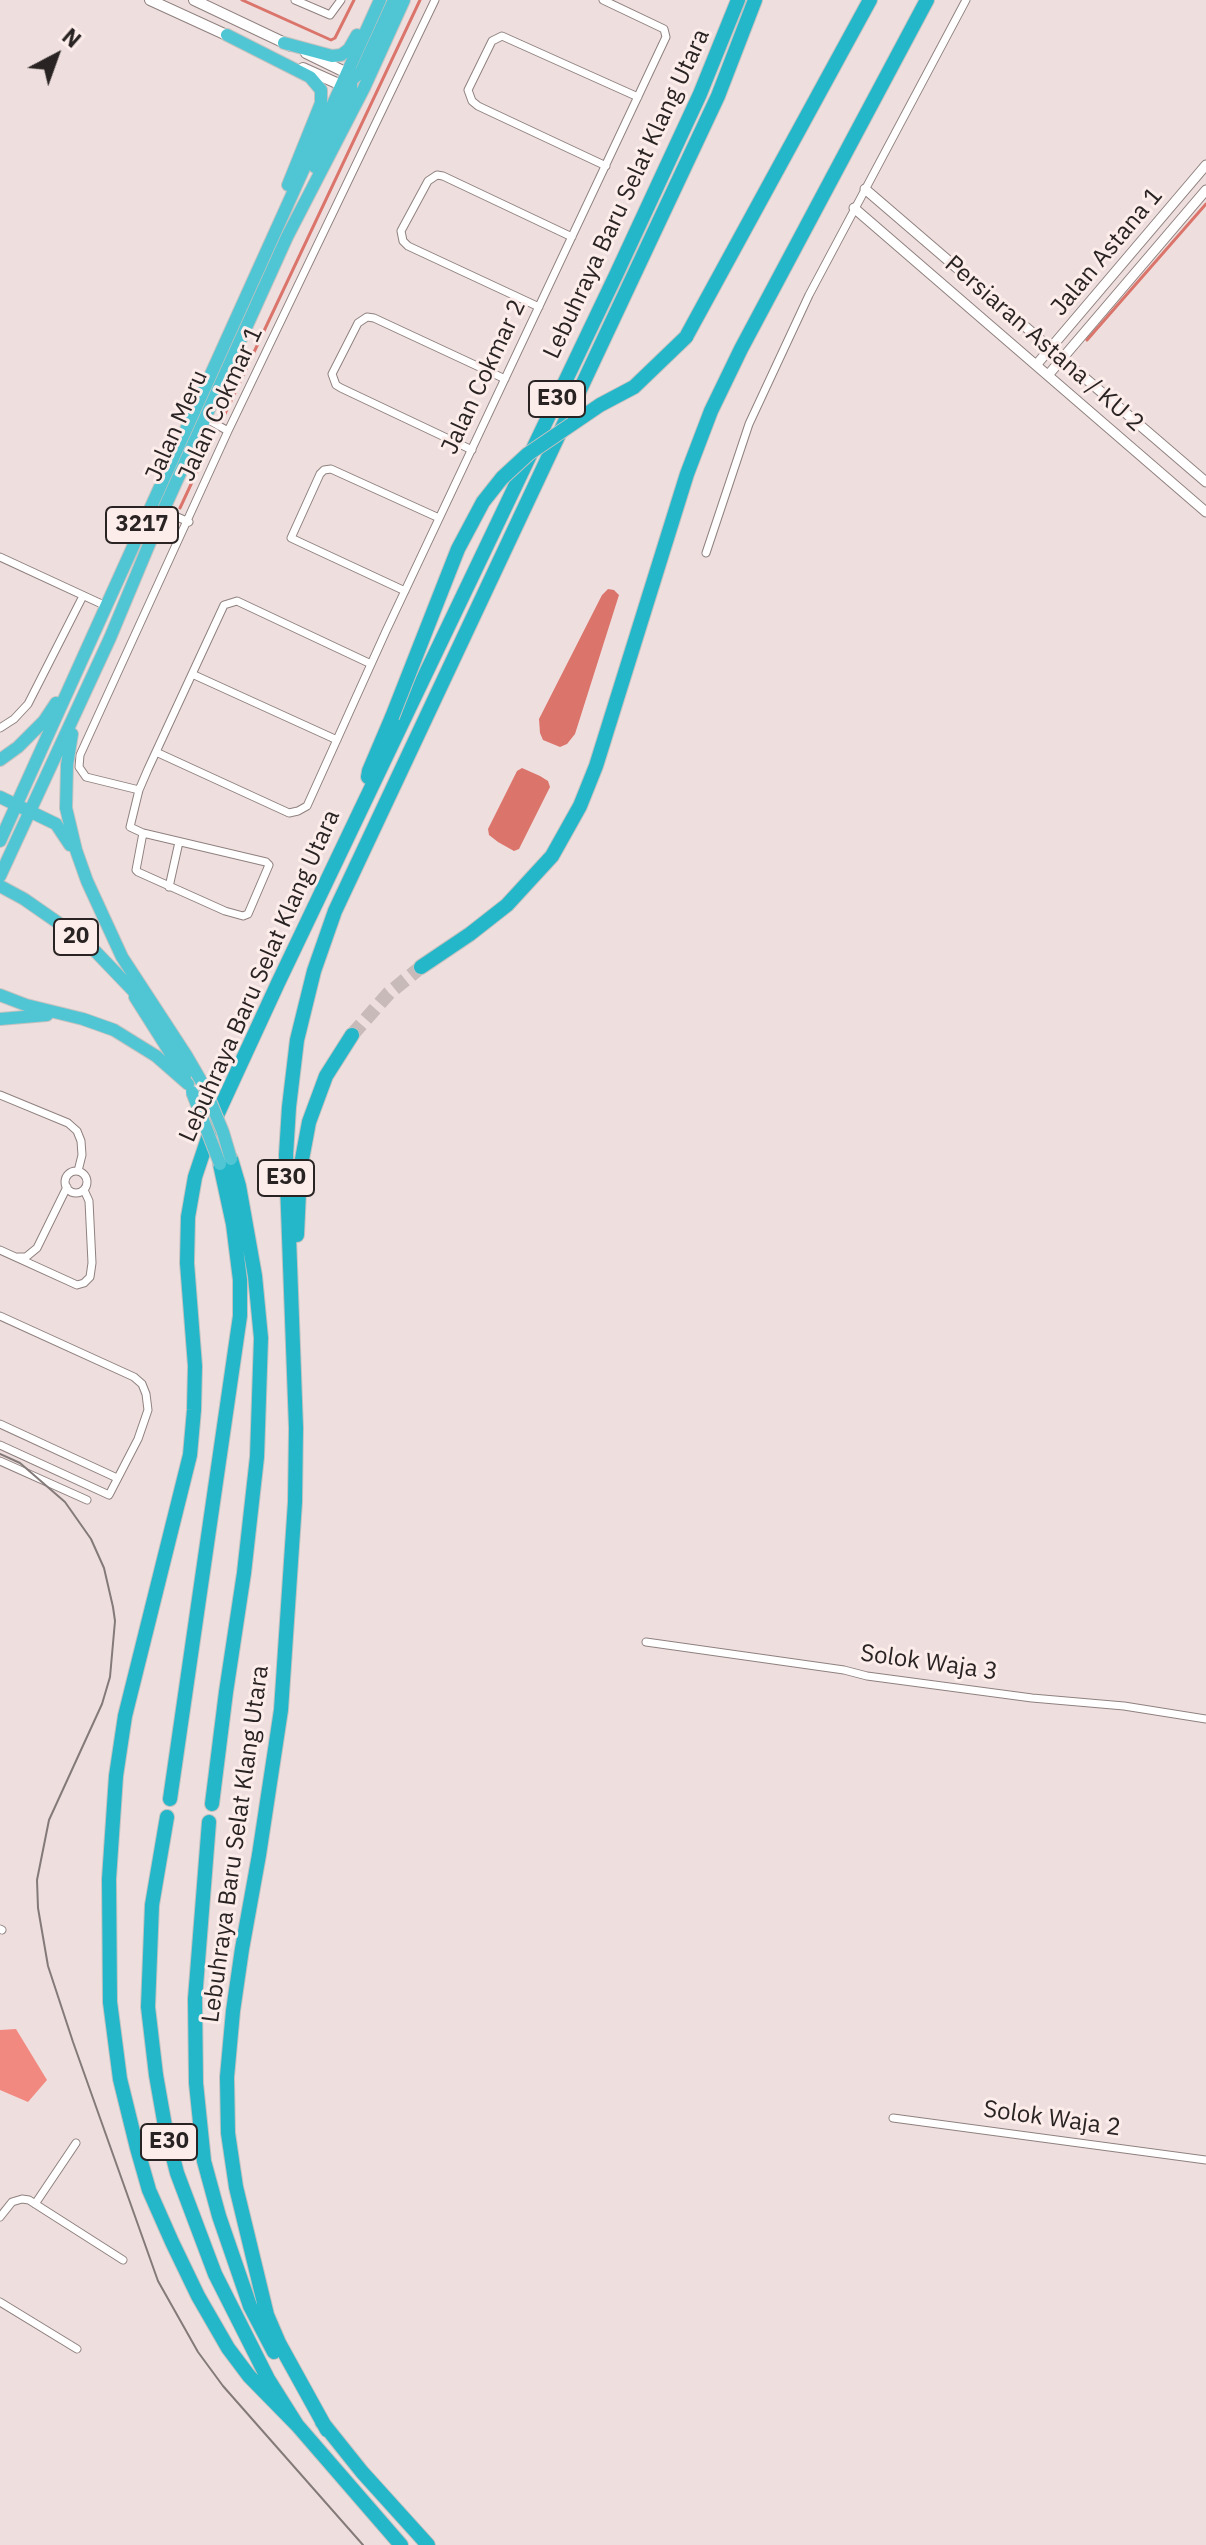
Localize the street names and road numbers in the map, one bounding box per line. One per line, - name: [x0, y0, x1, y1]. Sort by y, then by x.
- street label: Lebuhraya Baru Selat Klang Utara: [538, 25, 716, 363]
- street label: Jalan Astana 1: [1045, 182, 1169, 322]
- street label: Persiaran Astana / KU 2: [939, 250, 1149, 438]
- street label: Jalan Cokmar 2: [436, 295, 532, 459]
- street label: Jalan Cokmar 1: [173, 322, 269, 486]
- street label: Jalan Meru: [140, 366, 214, 486]
- road number: E30: [529, 381, 585, 417]
- road number: 3217: [106, 507, 178, 543]
- street label: Lebuhraya Baru Selat Klang Utara: [174, 806, 346, 1146]
- road number: 20: [54, 919, 98, 955]
- road number: E30: [258, 1160, 314, 1196]
- street label: Solok Waja 3: [858, 1639, 1000, 1687]
- street label: Lebuhraya Baru Selat Klang Utara: [197, 1664, 275, 2024]
- street label: Solok Waja 2: [981, 2095, 1123, 2143]
- road number: E30: [141, 2124, 197, 2160]

